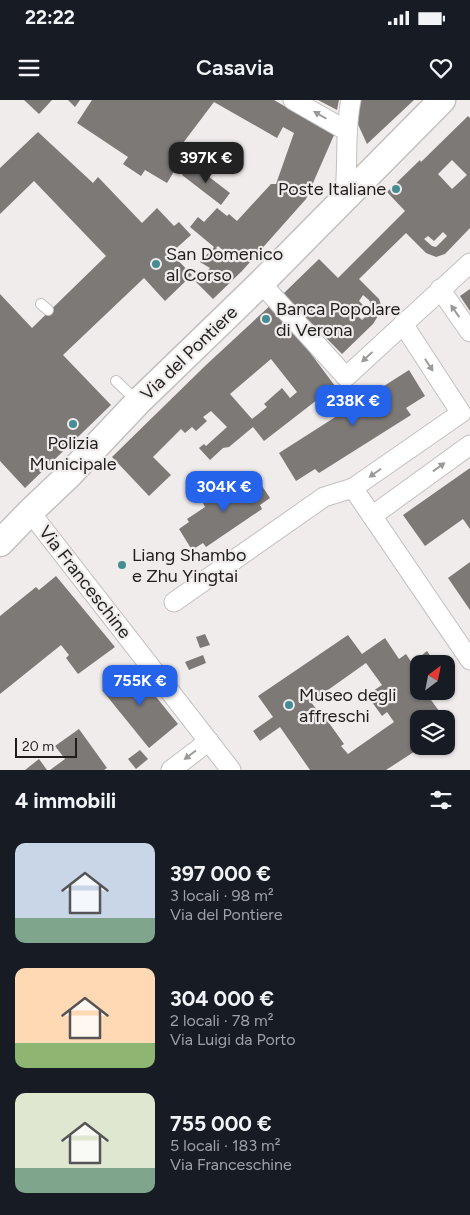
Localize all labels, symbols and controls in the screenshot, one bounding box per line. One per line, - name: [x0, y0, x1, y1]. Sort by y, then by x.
- text: 22:22: [25, 6, 75, 29]
- icon: menu: [15, 54, 43, 82]
- text: Casavia: [196, 54, 274, 81]
- icon: heart: [427, 54, 455, 82]
- one-way arrow: [314, 111, 327, 120]
- pin: 397K €: [165, 142, 247, 184]
- text: 397K €: [180, 148, 232, 167]
- place label: Poste Italiane: [278, 178, 386, 200]
- marker: Poste Italiane: [390, 183, 402, 195]
- place label: San Domenico al Corso: [166, 243, 283, 286]
- marker: San Domenico al Corso: [150, 258, 162, 270]
- place label: Banca Popolare di Verona: [276, 298, 401, 341]
- street label: Via del Pontiere: [136, 301, 242, 405]
- one-way arrow: [450, 304, 460, 317]
- marker: Banca Popolare di Verona: [260, 313, 272, 325]
- one-way arrow: [361, 351, 373, 363]
- one-way arrow: [424, 358, 434, 372]
- pin: 238K €: [312, 384, 394, 427]
- text: 238K €: [326, 391, 380, 410]
- marker: Polizia Municipale: [67, 418, 79, 430]
- place label: Polizia Municipale: [29, 432, 117, 475]
- one-way arrow: [432, 462, 446, 472]
- one-way arrow: [368, 468, 382, 478]
- pin: 304K €: [183, 470, 265, 513]
- text: 304K €: [197, 477, 251, 496]
- street label: Via Franceschine: [34, 521, 136, 643]
- place label: Liang Shambo e Zhu Yingtai: [132, 544, 246, 587]
- marker: Liang Shambo e Zhu Yingtai: [116, 559, 128, 571]
- north arrow: [410, 655, 455, 700]
- map controls: [410, 655, 455, 755]
- pin: 755K €: [99, 664, 181, 707]
- text: 755K €: [113, 671, 167, 690]
- place label: Museo degli affreschi: [299, 684, 396, 727]
- marker: Museo degli affreschi: [283, 699, 295, 711]
- button: layers: [410, 710, 455, 755]
- scale bar: [15, 735, 78, 758]
- text: 20 m: [22, 738, 54, 755]
- one-way arrow: [184, 750, 197, 761]
- icon: filters: [427, 786, 455, 814]
- text: 4 immobili: [15, 788, 116, 813]
- text: 397 000 €: [170, 861, 271, 886]
- icon: home: [55, 863, 115, 923]
- text: 3 locali · 98 m²: [170, 886, 274, 905]
- text: Via del Pontiere: [170, 905, 282, 924]
- text: 304 000 €: [170, 986, 274, 1011]
- icon: home: [55, 988, 115, 1048]
- text: 2 locali · 78 m²: [170, 1011, 273, 1030]
- text: Via Luigi da Porto: [170, 1030, 296, 1049]
- text: 755 000 €: [170, 1111, 272, 1136]
- icon: home: [55, 1113, 115, 1173]
- text: 5 locali · 183 m²: [170, 1136, 280, 1155]
- text: Via Franceschine: [170, 1155, 292, 1174]

